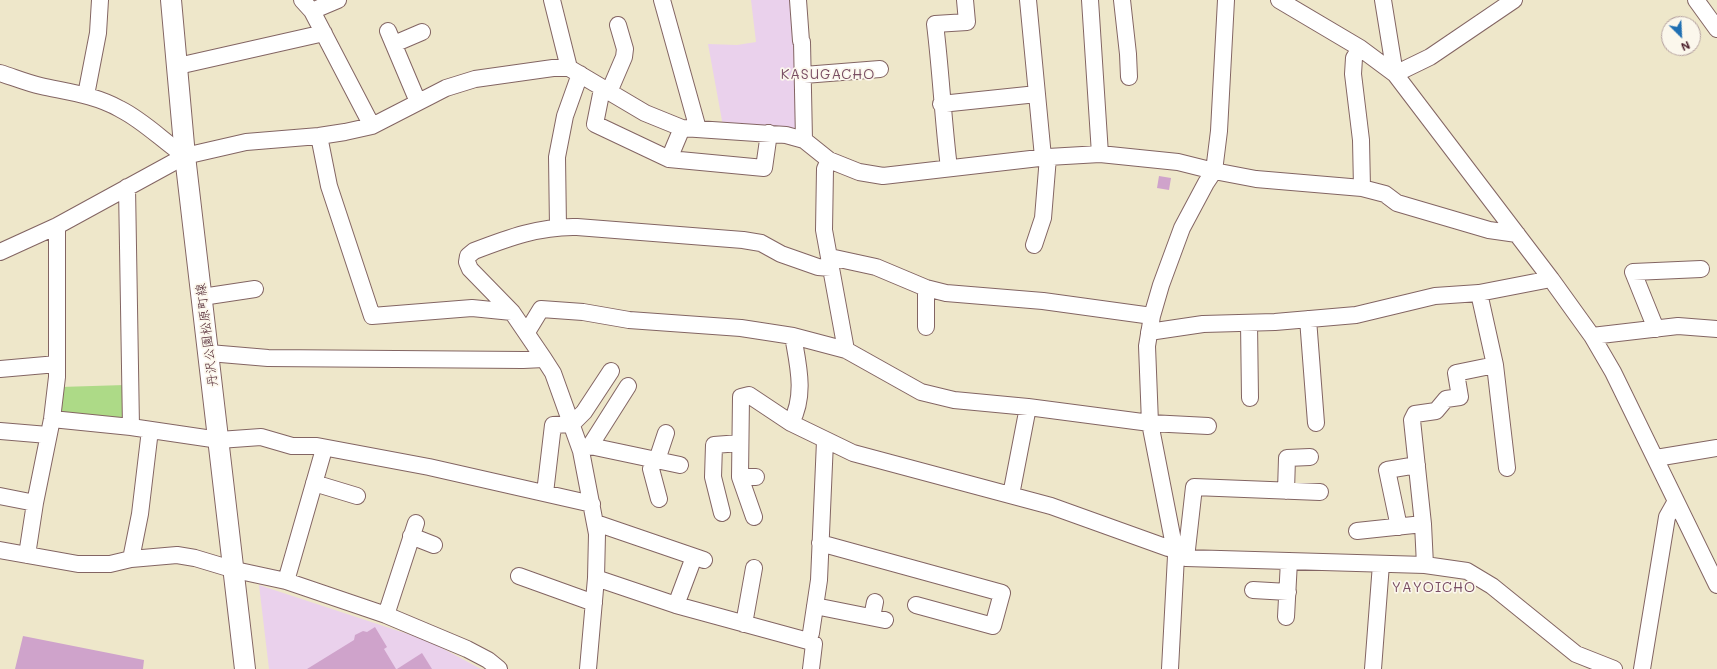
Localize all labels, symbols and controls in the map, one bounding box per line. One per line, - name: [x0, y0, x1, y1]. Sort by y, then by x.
- north arrow: [1661, 16, 1701, 56]
- text: N: [1679, 38, 1693, 55]
- district label: KASUGACHO: [781, 67, 875, 83]
- street label: 丹沢公園松原町線: [193, 282, 221, 388]
- district label: YAYOICHO: [1392, 580, 1476, 596]

